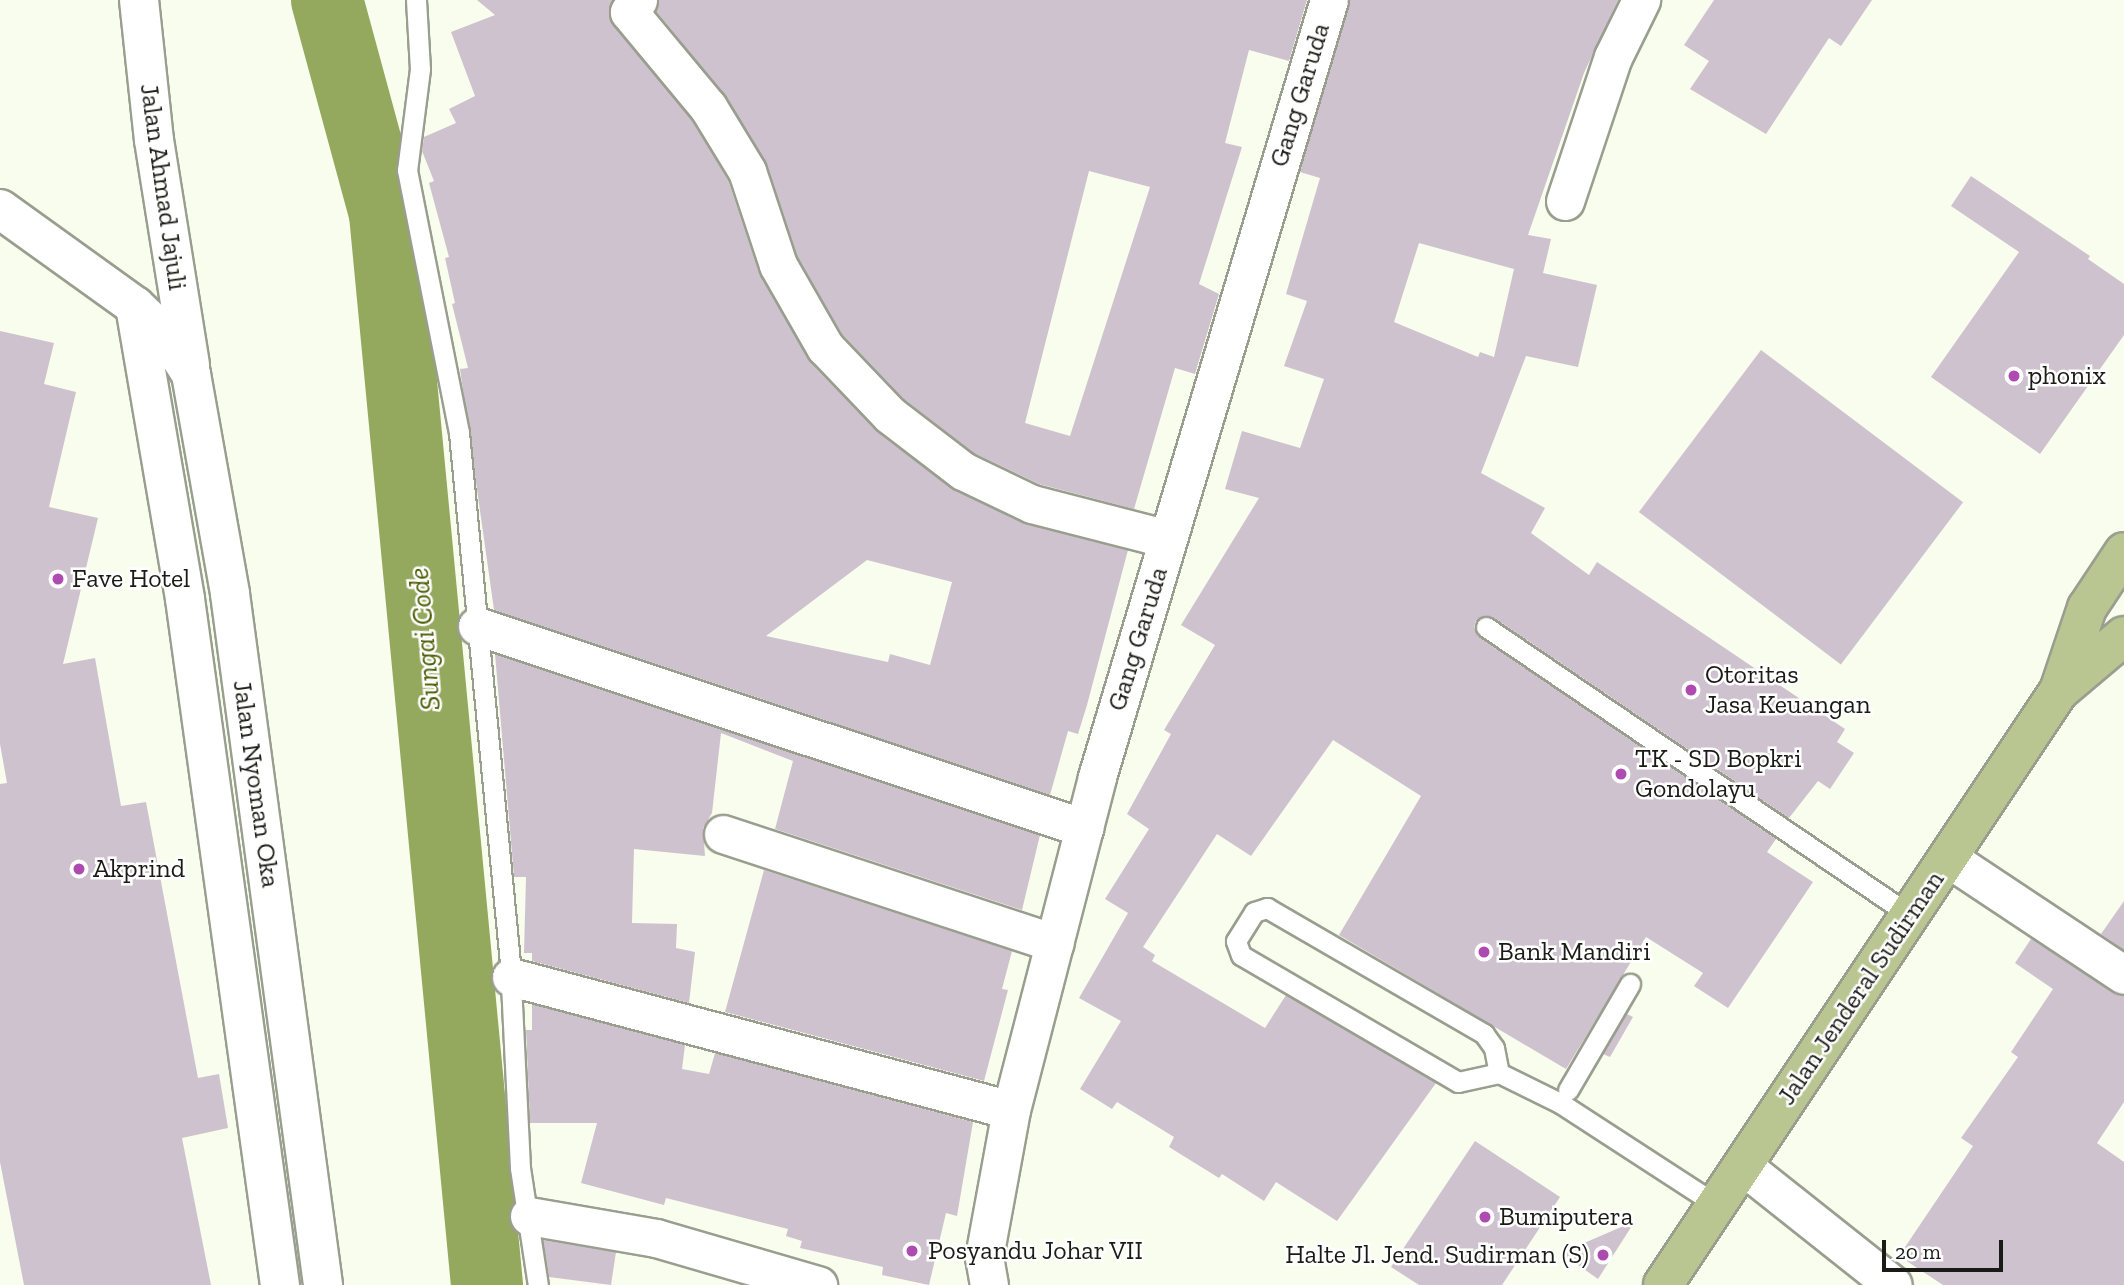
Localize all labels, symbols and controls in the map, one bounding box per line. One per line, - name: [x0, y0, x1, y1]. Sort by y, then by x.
- street label: Gang Garuda: [1263, 19, 1337, 171]
- street label: Jalan Ahmad Jajuli: [133, 81, 193, 293]
- place label: phonix: [2028, 360, 2106, 392]
- marker: phonix: [2006, 368, 2022, 384]
- place label: Fave Hotel: [72, 563, 190, 595]
- street label: Gang Garuda: [1101, 563, 1175, 715]
- water label: Sungai Code: [402, 566, 448, 712]
- marker: Fave Hotel: [50, 571, 66, 587]
- place label: Otoritas Jasa Keuangan: [1705, 659, 1871, 720]
- street label: Jalan Nyoman Oka: [226, 678, 286, 890]
- marker: Otoritas Jasa Keuangan: [1683, 682, 1699, 698]
- place label: TK - SD Bopkri Gondolayu: [1635, 743, 1802, 804]
- marker: TK - SD Bopkri Gondolayu: [1613, 766, 1629, 782]
- place label: Akprind: [93, 853, 185, 885]
- marker: Akprind: [71, 861, 87, 877]
- street label: Jalan Jenderal Sudirman: [1771, 865, 1951, 1111]
- place label: Bank Mandiri: [1498, 936, 1650, 968]
- marker: Bank Mandiri: [1476, 944, 1492, 960]
- place label: Bumiputera: [1499, 1201, 1633, 1233]
- marker: Bumiputera: [1477, 1209, 1493, 1225]
- scale bar: [1886, 1226, 2007, 1270]
- place label: Posyandu Johar VII: [928, 1235, 1145, 1267]
- place label: Halte Jl. Jend. Sudirman (S): [1284, 1239, 1589, 1271]
- text: 20 m: [1895, 1239, 1941, 1264]
- marker: Posyandu Johar VII: [902, 1241, 922, 1261]
- marker: Halte Jl. Jend. Sudirman (S): [1595, 1247, 1611, 1263]

